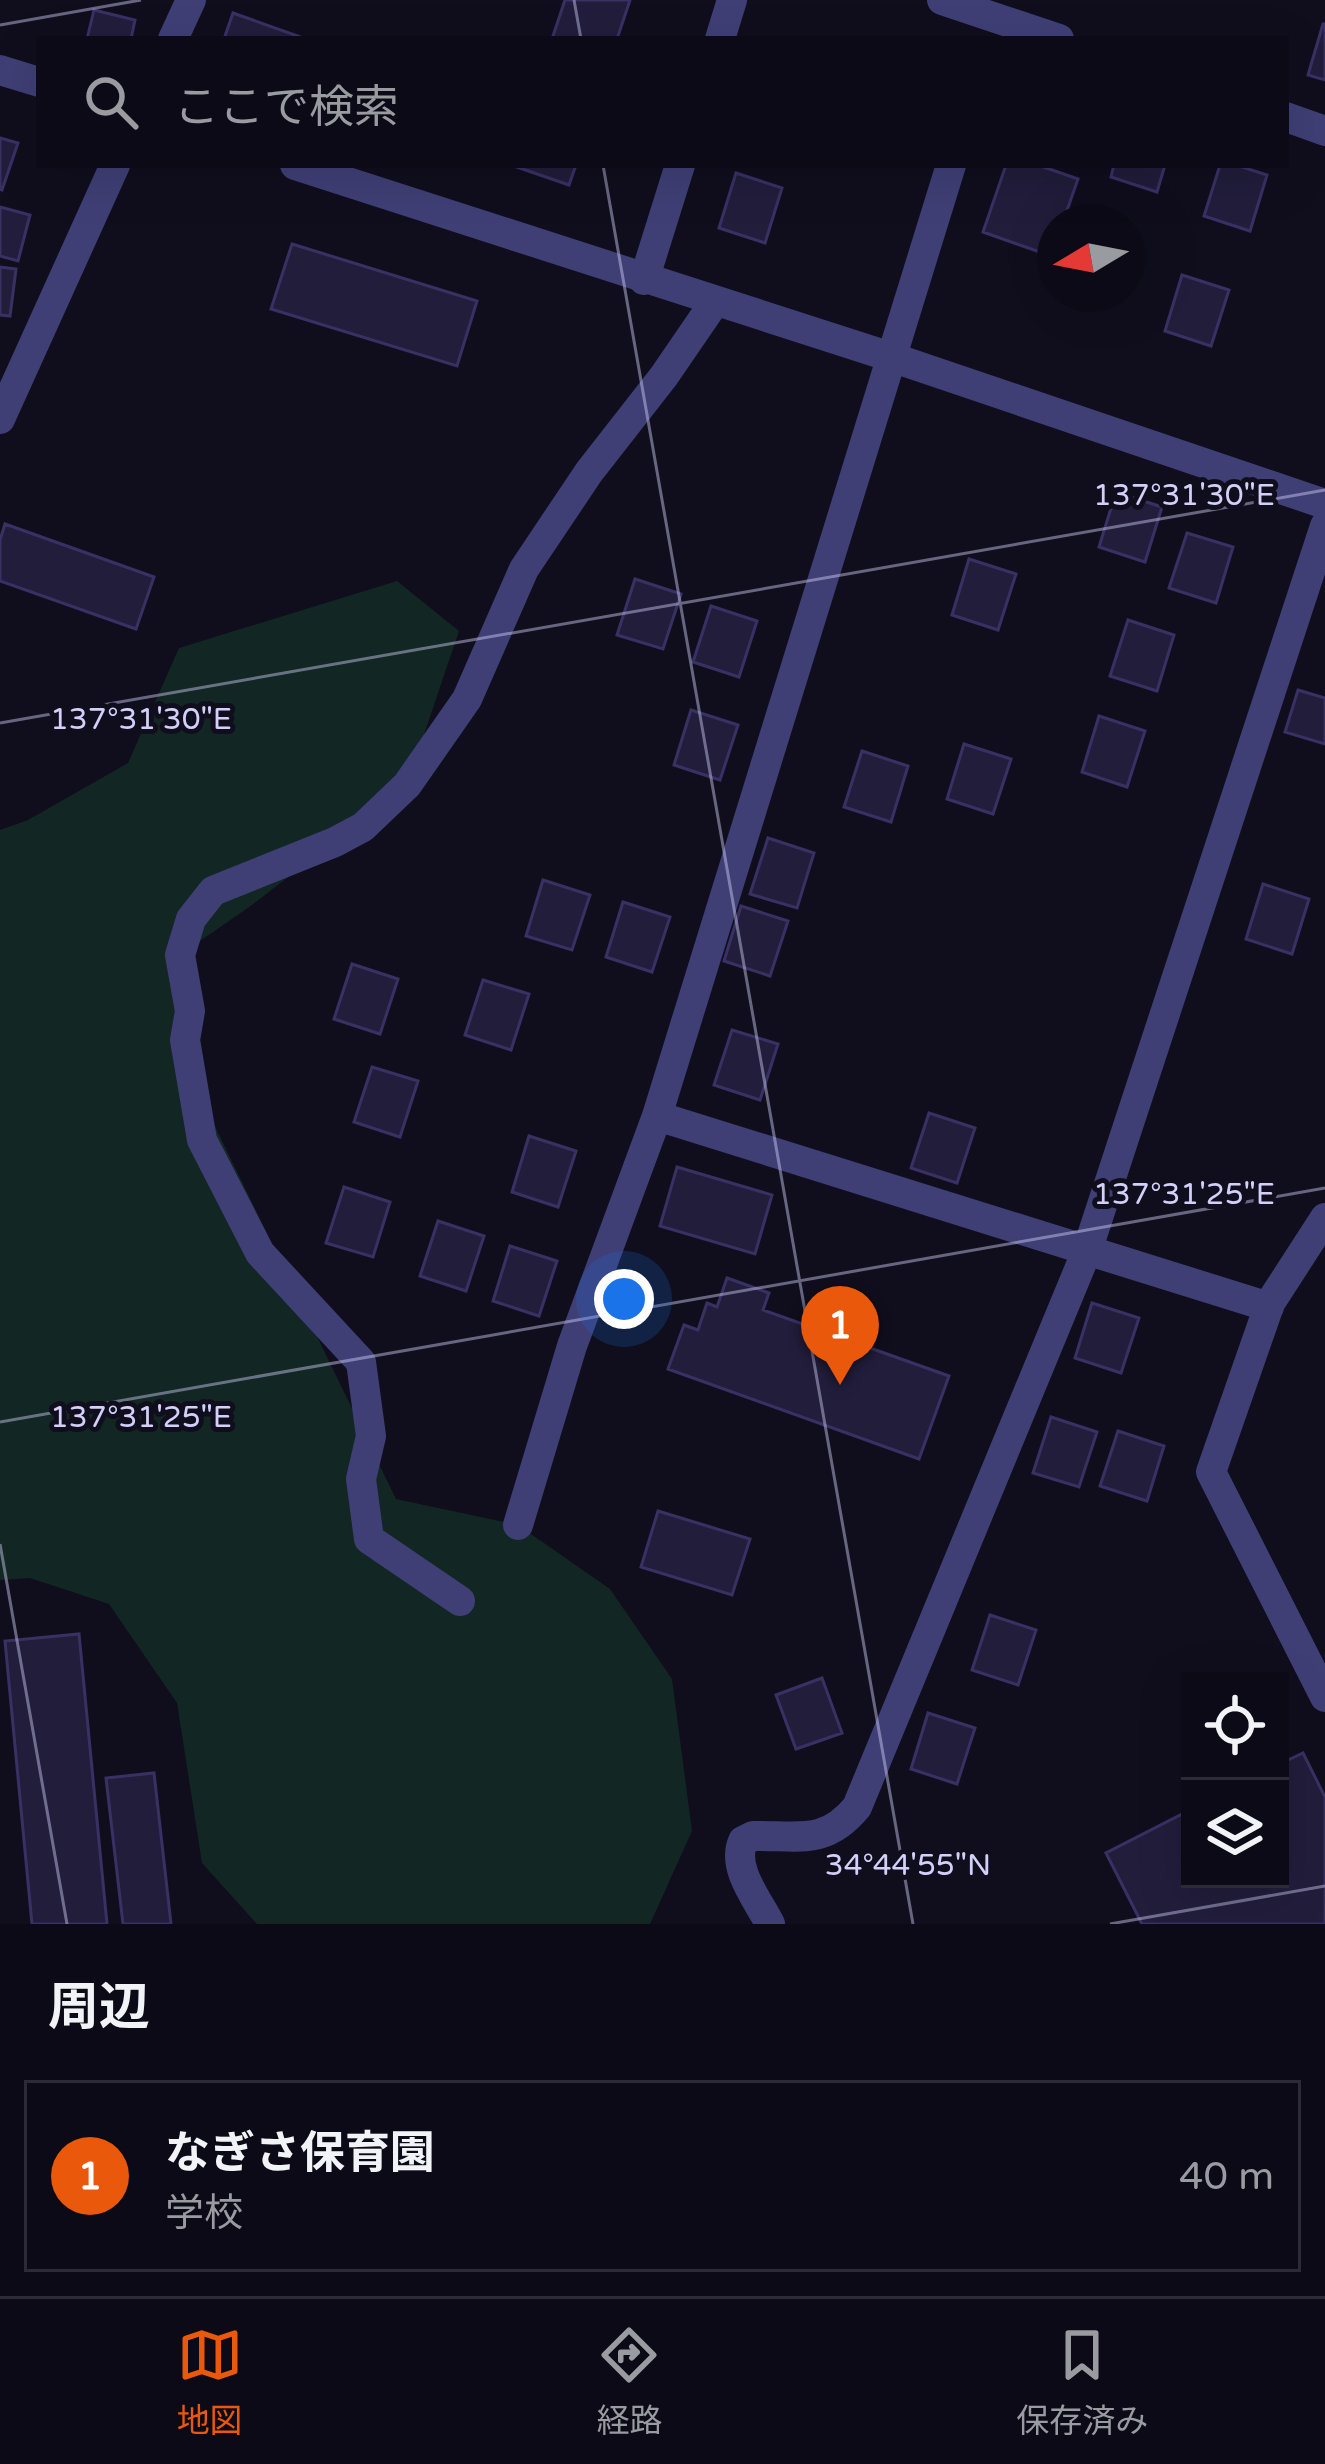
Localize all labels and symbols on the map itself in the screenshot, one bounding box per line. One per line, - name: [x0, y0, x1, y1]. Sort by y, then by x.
- north arrow: [1037, 204, 1145, 312]
- text: 137°31'30"E: [1093, 477, 1275, 514]
- text: 137°31'30"E: [50, 701, 232, 738]
- text: 137°31'25"E: [1093, 1176, 1275, 1213]
- your location: [594, 1269, 654, 1329]
- pin: 1: [801, 1286, 879, 1385]
- text: 137°31'25"E: [50, 1399, 232, 1436]
- text: 34°44'55"N: [825, 1847, 991, 1884]

